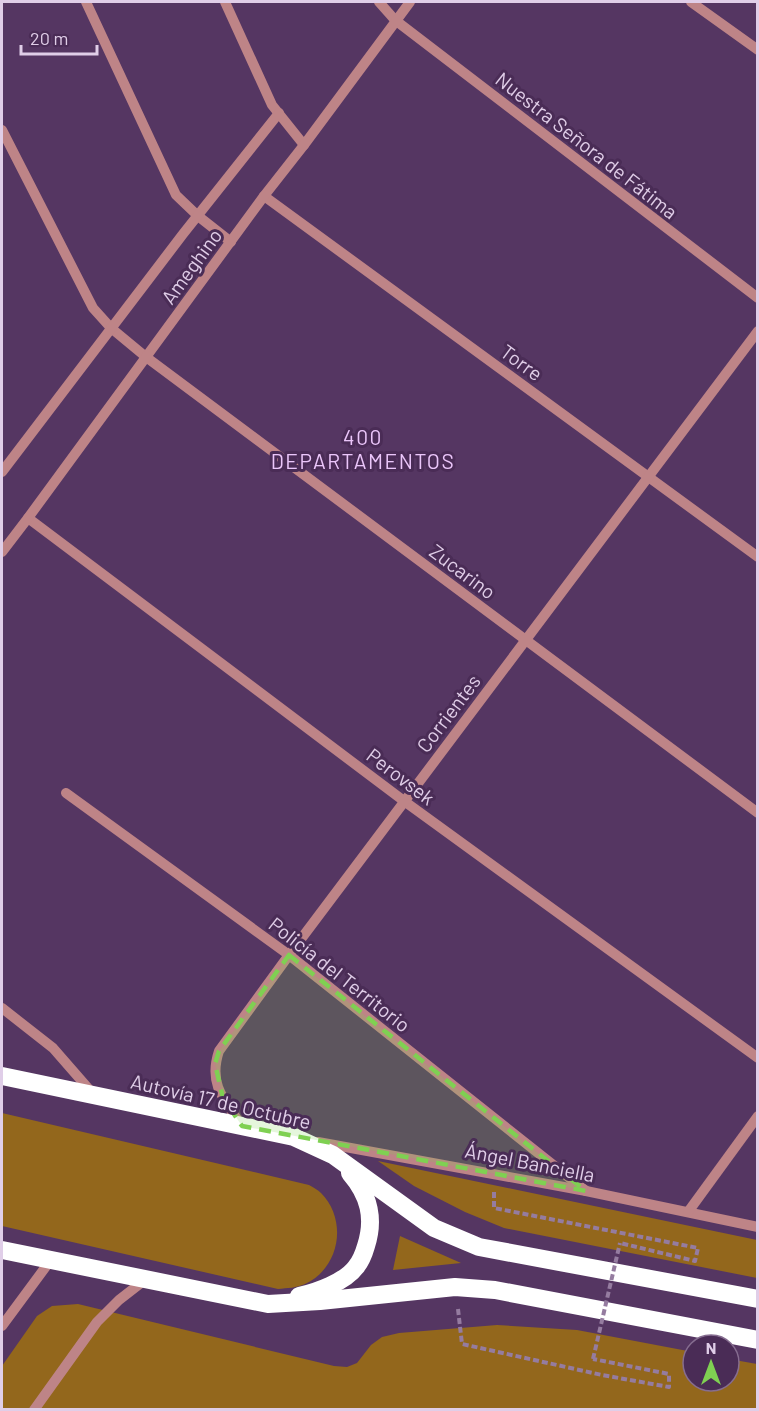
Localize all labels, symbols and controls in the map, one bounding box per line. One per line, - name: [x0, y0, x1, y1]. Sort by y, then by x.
- scale bar: [21, 18, 98, 56]
- text: 20 m: [30, 27, 68, 49]
- street label: Nuestra Señora de Fátima: [491, 67, 683, 223]
- street label: Ameghino: [156, 224, 226, 308]
- street label: Torre: [496, 339, 548, 385]
- district label: 400 DEPARTAMENTOS: [271, 424, 455, 473]
- street label: Zucarino: [425, 538, 501, 604]
- street label: Corrientes: [411, 669, 485, 757]
- street label: Perovsek: [362, 743, 440, 809]
- street label: Policía del Territorio: [265, 911, 415, 1037]
- street label: Autovía 17 de Octubre: [129, 1069, 313, 1133]
- street label: Ángel Banciella: [463, 1138, 597, 1186]
- north arrow: [681, 1333, 741, 1393]
- text: N: [706, 1338, 716, 1357]

